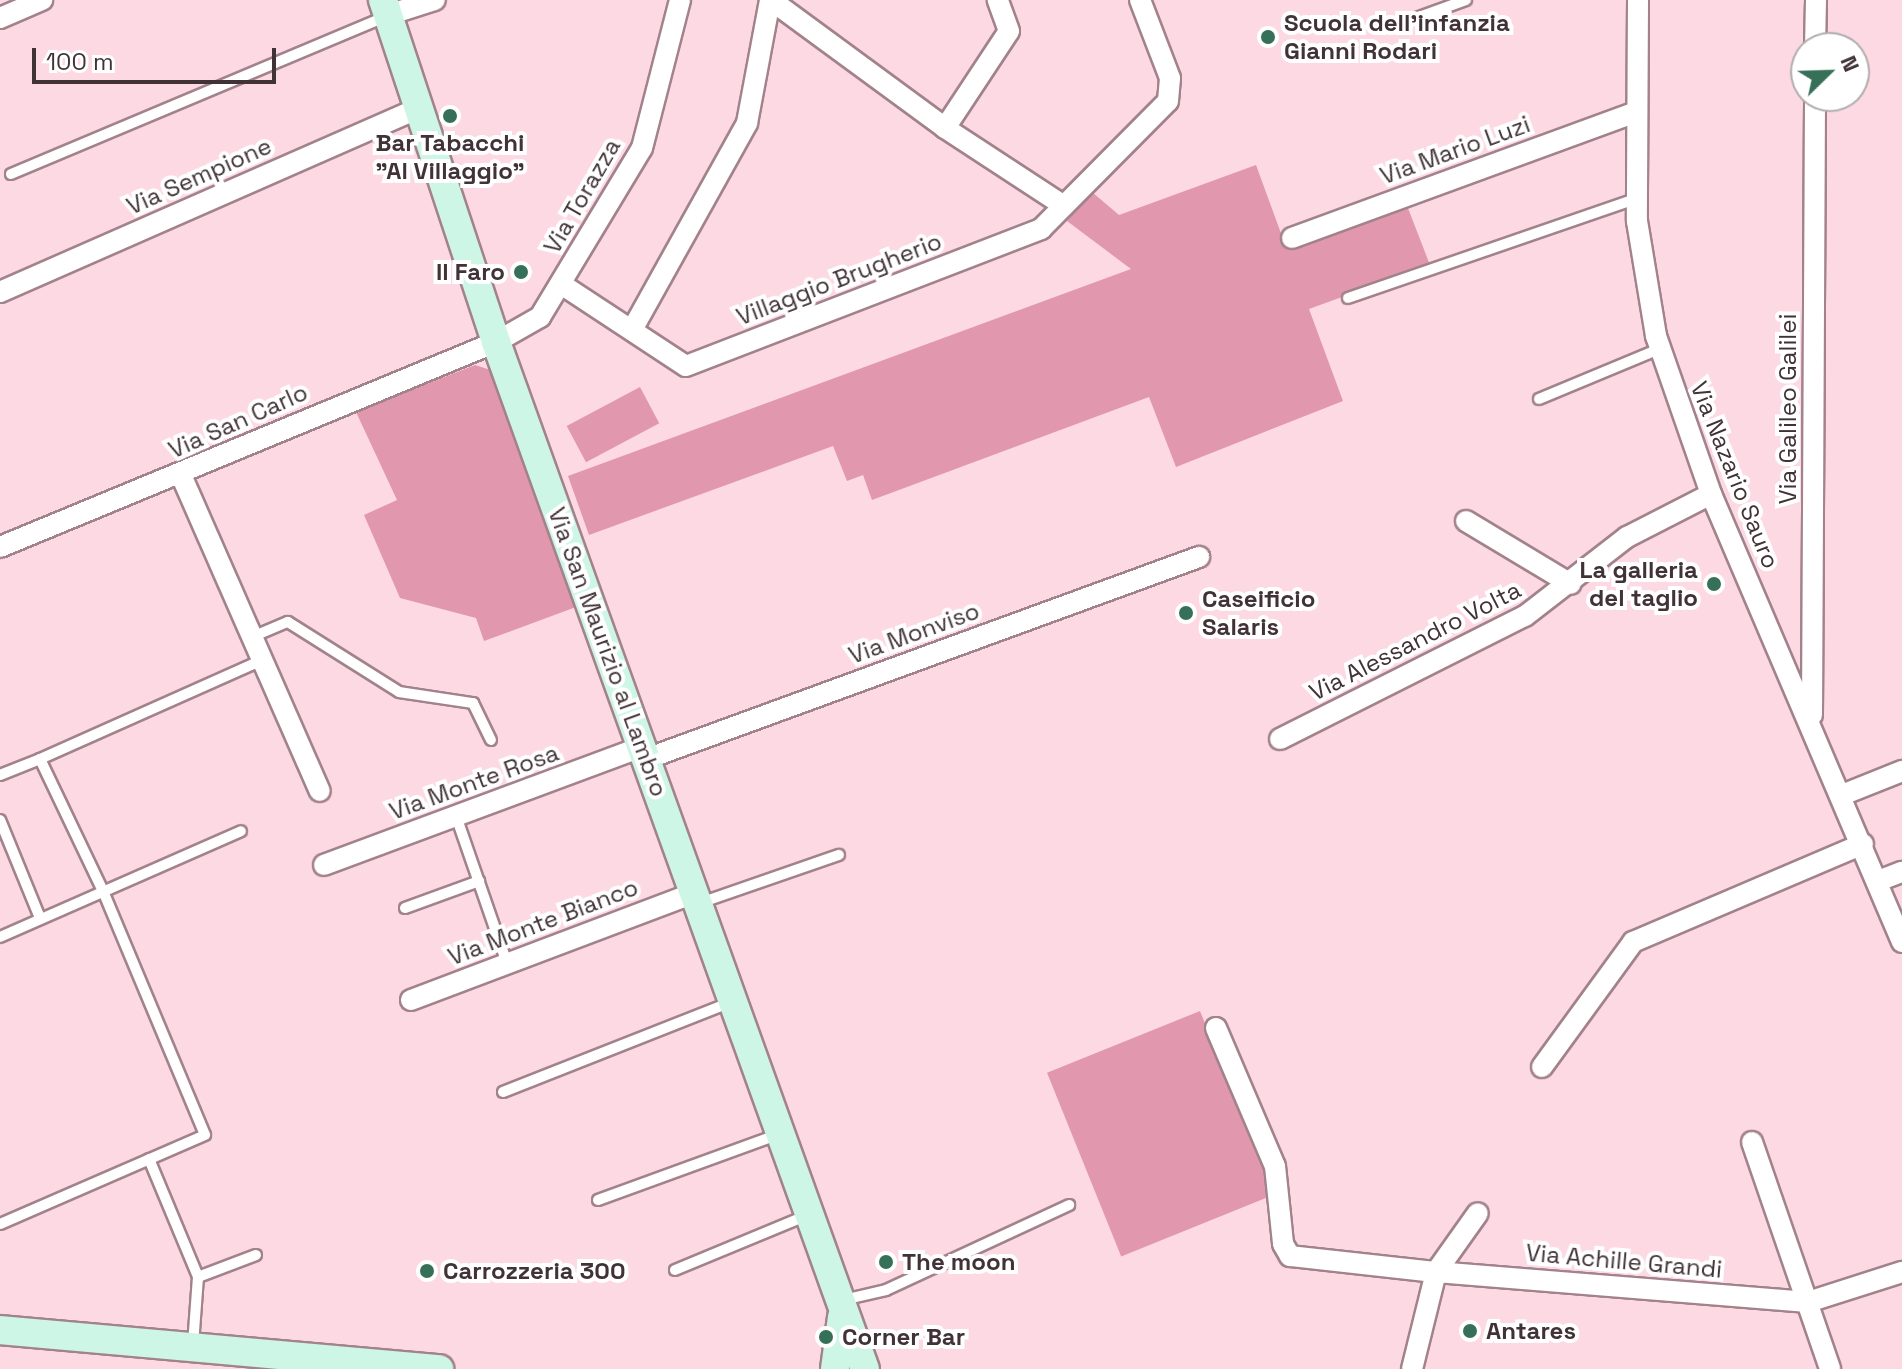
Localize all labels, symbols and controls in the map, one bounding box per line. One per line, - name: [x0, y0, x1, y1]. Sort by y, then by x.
- place label: Scuola dell'infanzia Gianni Rodari: [1284, 9, 1510, 65]
- marker: Scuola dell'infanzia Gianni Rodari: [1259, 28, 1277, 46]
- scale bar: [36, 32, 280, 82]
- north arrow: [1790, 32, 1870, 112]
- text: 100 m: [46, 46, 114, 77]
- text: N: [1834, 51, 1866, 76]
- marker: Bar Tabacchi "Al Villaggio": [441, 107, 459, 125]
- street label: Via Mario Luzi: [1376, 110, 1534, 190]
- place label: Bar Tabacchi "Al Villaggio": [375, 129, 525, 185]
- street label: Via Sempione: [122, 131, 276, 221]
- street label: Via Torazza: [537, 133, 627, 259]
- street label: Villaggio Brugherio: [732, 227, 946, 331]
- place label: Il Faro: [436, 258, 505, 286]
- marker: Il Faro: [512, 263, 530, 281]
- street label: Via Galileo Galilei: [1774, 314, 1802, 504]
- street label: Via Nazario Sauro: [1684, 377, 1786, 573]
- street label: Via San Carlo: [164, 378, 312, 464]
- street label: Via San Maurizio al Lambro: [542, 503, 674, 801]
- place label: La galleria del taglio: [1579, 556, 1698, 612]
- street label: Via Alessandro Volta: [1304, 575, 1526, 707]
- marker: La galleria del taglio: [1705, 575, 1723, 593]
- place label: Caseificio Salaris: [1202, 585, 1315, 641]
- street label: Via Monviso: [845, 596, 983, 670]
- marker: Caseificio Salaris: [1177, 604, 1195, 622]
- street label: Via Monte Rosa: [385, 738, 563, 826]
- street label: Via Monte Bianco: [444, 873, 642, 971]
- street label: Via Achille Grandi: [1525, 1238, 1723, 1284]
- place label: The moon: [902, 1248, 1015, 1276]
- marker: The moon: [877, 1253, 895, 1271]
- place label: Carrozzeria 300: [443, 1257, 625, 1285]
- marker: Carrozzeria 300: [418, 1262, 436, 1280]
- place label: Antares: [1486, 1317, 1576, 1345]
- marker: Antares: [1461, 1322, 1479, 1340]
- place label: Corner Bar: [842, 1323, 965, 1351]
- marker: Corner Bar: [817, 1328, 835, 1346]

